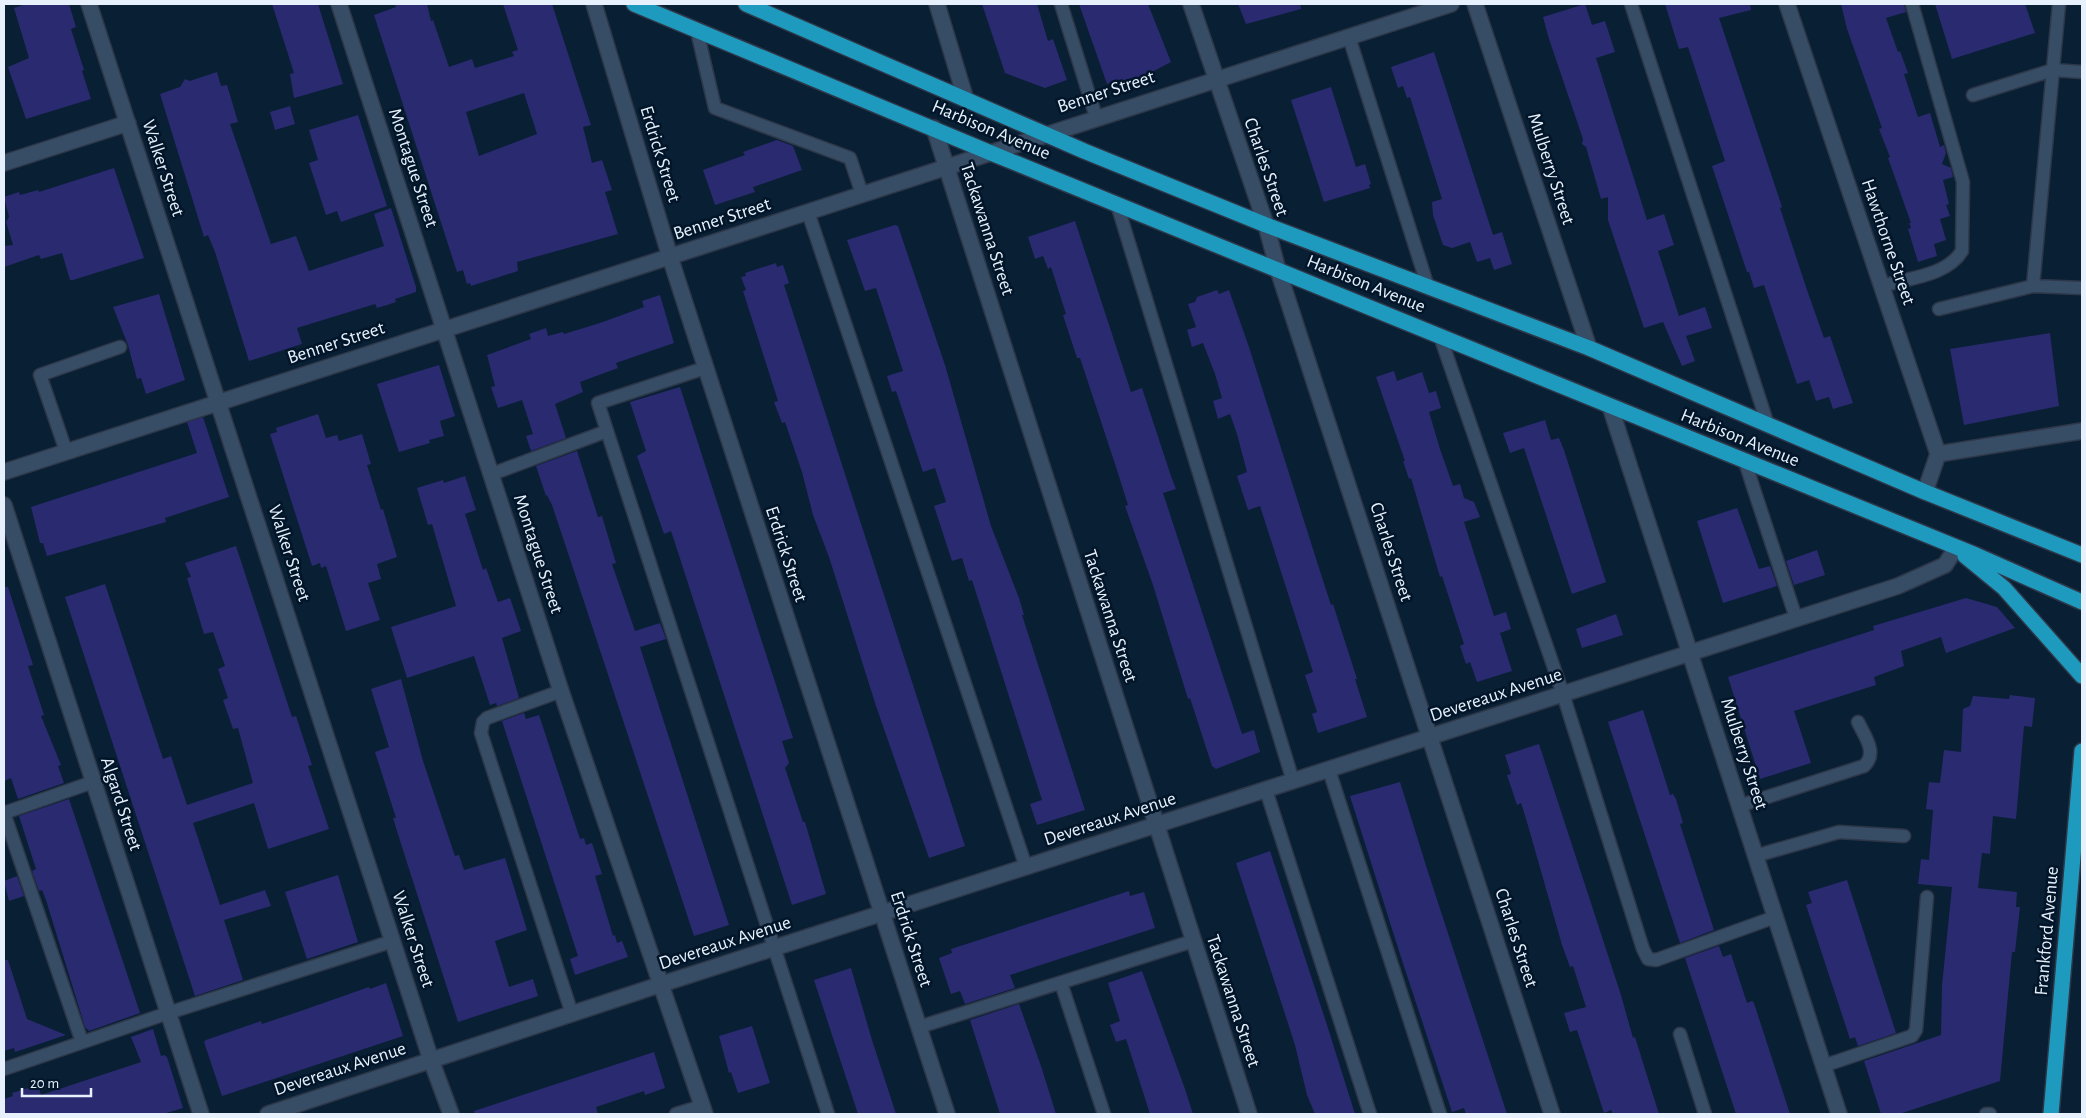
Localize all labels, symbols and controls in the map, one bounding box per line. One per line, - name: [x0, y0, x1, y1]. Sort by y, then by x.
- street label: Benner Street: [1055, 67, 1157, 117]
- street label: Harbison Avenue: [929, 97, 1053, 163]
- street label: Erdrick Street: [636, 104, 684, 204]
- street label: Montague Street: [385, 106, 441, 230]
- street label: Mulberry Street: [1524, 111, 1578, 227]
- street label: Charles Street: [1240, 115, 1292, 219]
- street label: Walker Street: [138, 117, 188, 219]
- street label: Tackawanna Street: [957, 160, 1017, 298]
- street label: Hawthorne Street: [1858, 177, 1918, 307]
- street label: Benner Street: [671, 194, 773, 244]
- street label: Harbison Avenue: [1304, 252, 1428, 316]
- street label: Benner Street: [285, 318, 387, 368]
- street label: Harbison Avenue: [1678, 406, 1802, 470]
- street label: Montague Street: [510, 492, 566, 616]
- street label: Charles Street: [1366, 500, 1416, 604]
- street label: Walker Street: [264, 502, 314, 604]
- street label: Erdrick Street: [762, 504, 810, 604]
- street label: Tackawanna Street: [1080, 547, 1140, 685]
- street label: Devereaux Avenue: [1428, 665, 1564, 725]
- street label: Mulberry Street: [1717, 696, 1771, 812]
- street label: Algard Street: [97, 755, 145, 853]
- street label: Devereaux Avenue: [1042, 789, 1178, 849]
- street label: Frankford Avenue: [2032, 866, 2062, 996]
- street label: Charles Street: [1491, 886, 1541, 990]
- street label: Walker Street: [388, 888, 438, 990]
- street label: Erdrick Street: [887, 889, 935, 989]
- street label: Devereaux Avenue: [657, 913, 793, 973]
- street label: Tackawanna Street: [1203, 932, 1263, 1070]
- street label: Devereaux Avenue: [272, 1039, 408, 1099]
- scale bar: [22, 1066, 91, 1098]
- text: 20 m: [30, 1076, 59, 1091]

